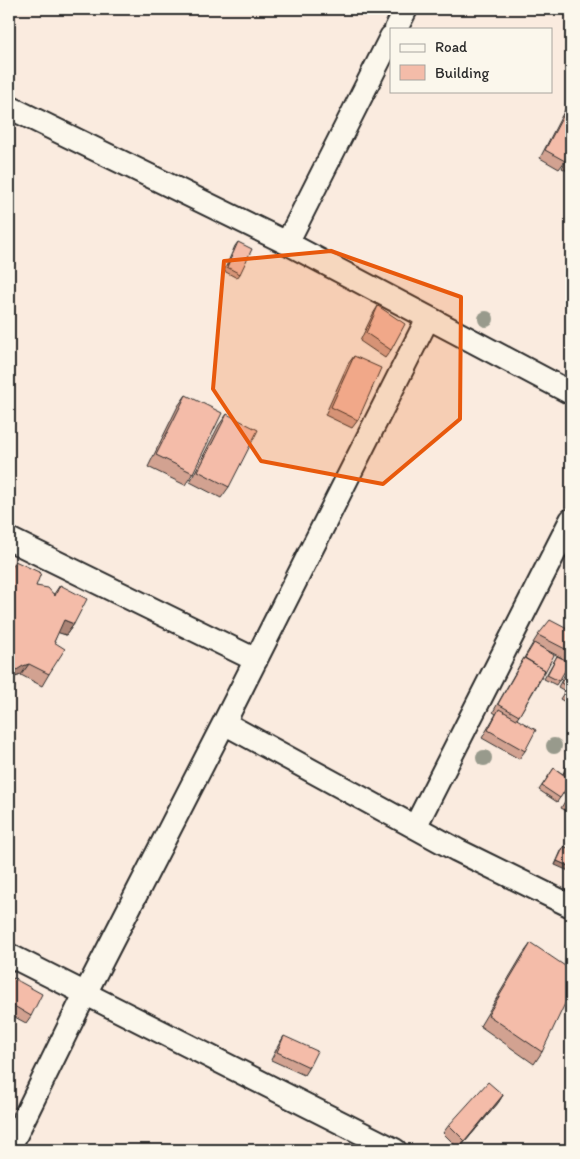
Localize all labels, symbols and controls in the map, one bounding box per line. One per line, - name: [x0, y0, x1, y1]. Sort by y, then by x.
- legend: [390, 28, 552, 92]
- text: Road: [435, 38, 468, 56]
- text: Building: [435, 64, 489, 82]

